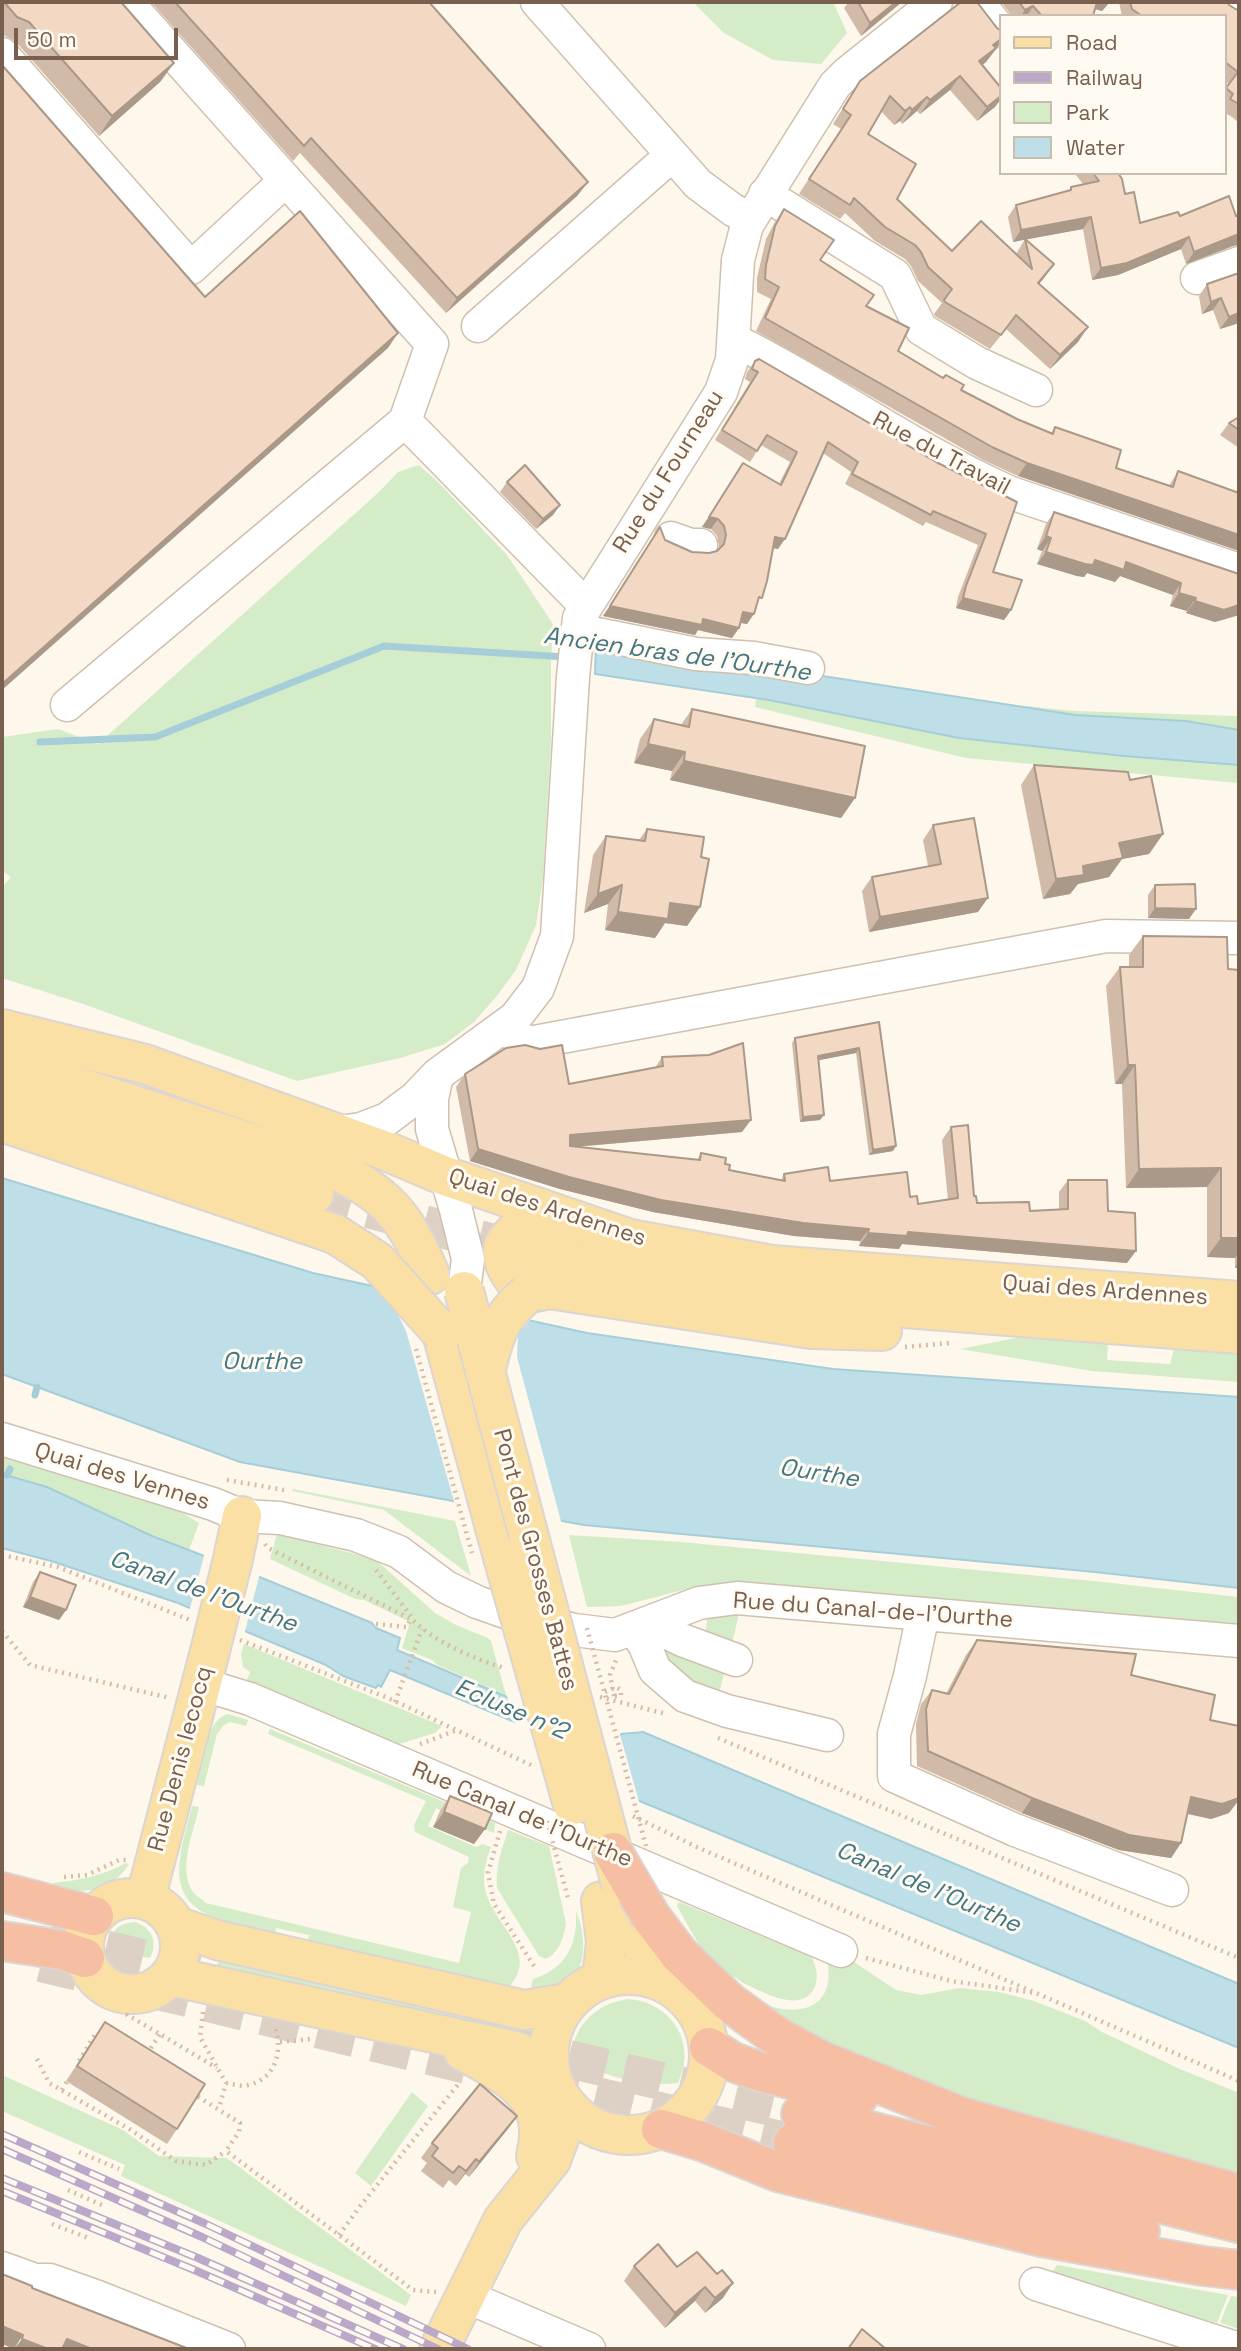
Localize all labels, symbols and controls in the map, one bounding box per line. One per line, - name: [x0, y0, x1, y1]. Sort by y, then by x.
- scale bar: [18, 14, 182, 58]
- legend: [1000, 14, 1227, 175]
- text: 50 m: [27, 26, 77, 53]
- text: Road: [1066, 29, 1118, 56]
- text: Railway: [1066, 64, 1143, 91]
- text: Park: [1066, 99, 1110, 126]
- text: Water: [1066, 134, 1125, 161]
- street label: Rue du Fourneau: [608, 385, 730, 559]
- street label: Rue du Travail: [867, 406, 1015, 502]
- water label: Ancien bras de l'Ourthe: [542, 622, 812, 688]
- street label: Quai des Ardennes: [445, 1163, 649, 1253]
- street label: Quai des Ardennes: [1001, 1270, 1209, 1312]
- water label: Ourthe: [222, 1348, 302, 1376]
- street label: Pont des Grosses Battes: [487, 1426, 583, 1694]
- street label: Quai des Vennes: [31, 1437, 213, 1517]
- water label: Ourthe: [777, 1454, 861, 1494]
- water label: Canal de l'Ourthe: [105, 1545, 301, 1639]
- street label: Rue du Canal-de-l'Ourthe: [732, 1587, 1014, 1635]
- street label: Rue Denis lecocq: [143, 1663, 219, 1855]
- water label: Ecluse n°2: [450, 1673, 572, 1747]
- street label: Rue Canal de l'Ourthe: [408, 1756, 636, 1874]
- water label: Canal de l'Ourthe: [832, 1836, 1024, 1940]

